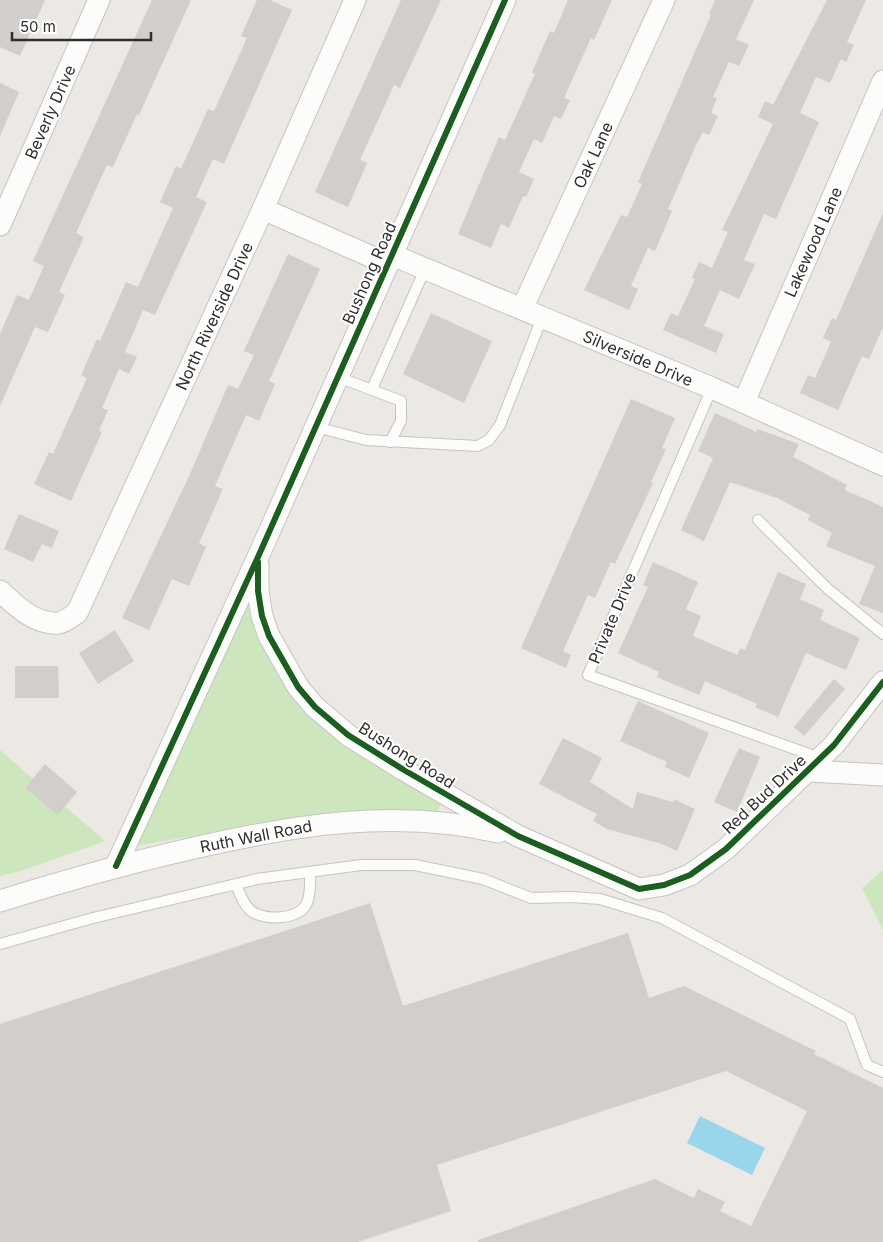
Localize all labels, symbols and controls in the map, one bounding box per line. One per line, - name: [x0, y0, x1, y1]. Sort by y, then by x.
- scale bar: [12, 10, 151, 42]
- text: 50 m: [20, 17, 56, 36]
- street label: Beverly Drive: [20, 62, 80, 162]
- street label: Oak Lane: [569, 118, 617, 192]
- street label: Lakewood Lane: [780, 184, 846, 300]
- street label: Bushong Road: [338, 219, 400, 327]
- street label: North Riverside Drive: [171, 239, 257, 393]
- street label: Silverside Drive: [580, 326, 696, 390]
- street label: Private Drive: [584, 570, 640, 666]
- street label: Bushong Road: [355, 717, 459, 793]
- street label: Red Bud Drive: [718, 750, 810, 838]
- street label: Ruth Wall Road: [198, 815, 314, 857]

